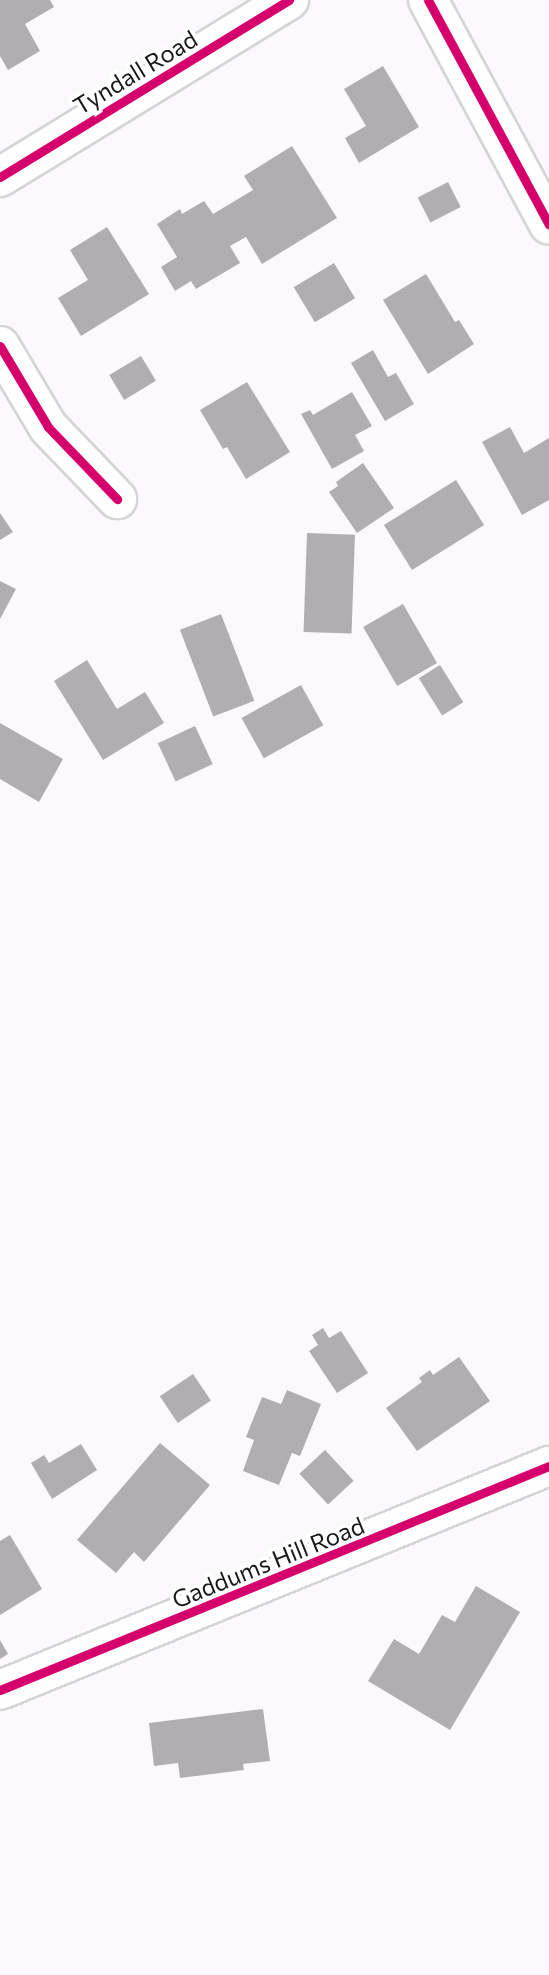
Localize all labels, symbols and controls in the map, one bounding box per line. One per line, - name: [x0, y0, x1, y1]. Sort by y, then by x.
- street label: Tyndall Road: [68, 24, 202, 120]
- street label: Gaddums Hill Road: [168, 1510, 368, 1614]

